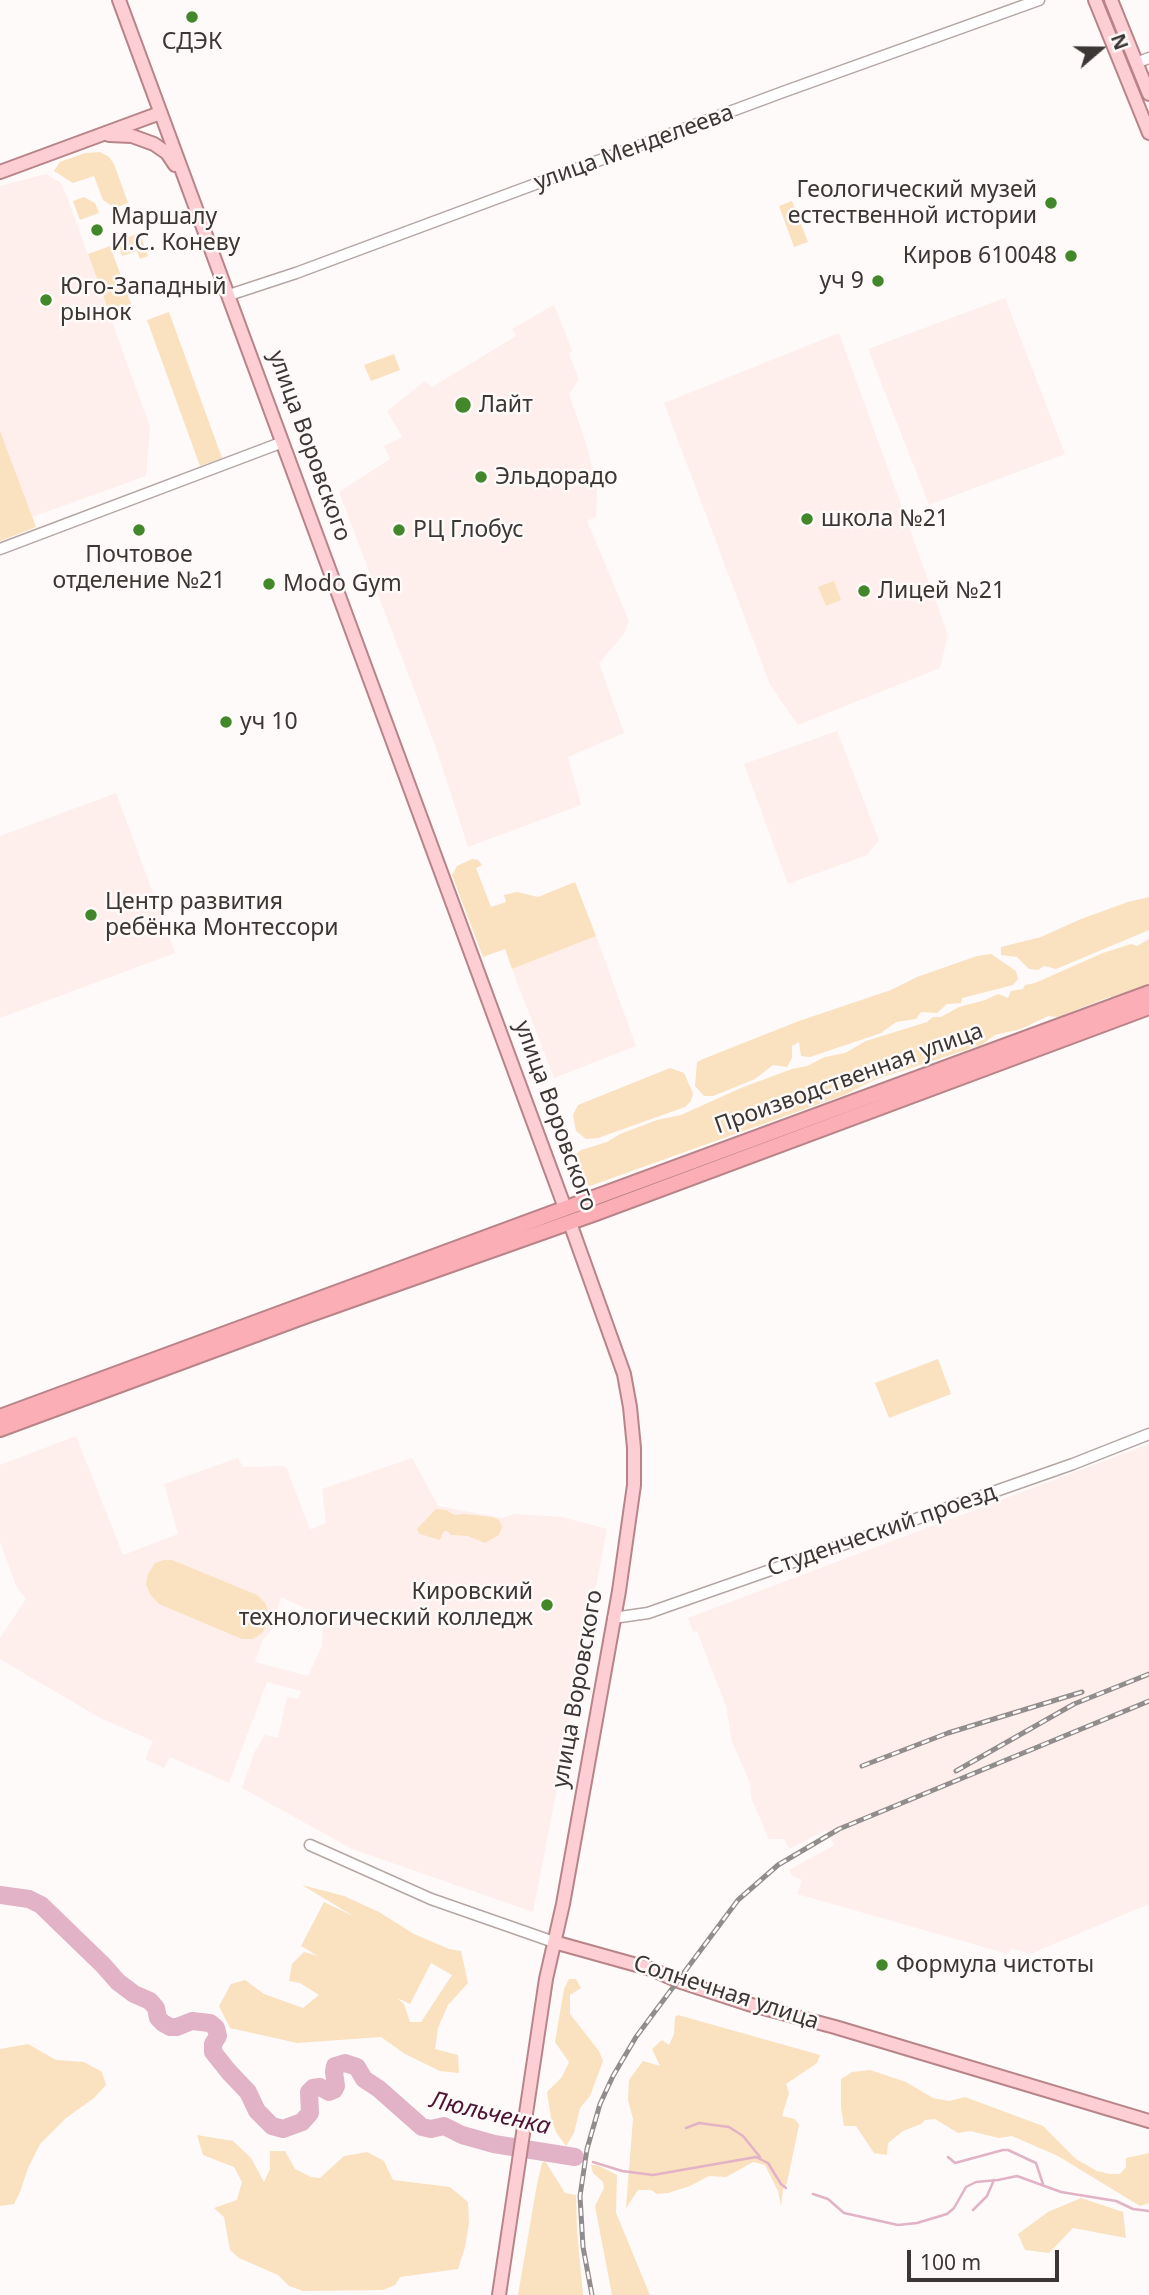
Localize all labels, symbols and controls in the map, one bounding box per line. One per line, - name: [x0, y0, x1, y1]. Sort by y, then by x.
- marker: СДЭК: [184, 9, 200, 25]
- north arrow: [1065, 14, 1135, 84]
- place label: СДЭК: [162, 28, 222, 56]
- text: N: [1105, 30, 1135, 54]
- street label: улица Менделеева: [531, 99, 737, 197]
- place label: Геологический музей естественной истории: [788, 176, 1037, 230]
- marker: Геологический музей естественной истории: [1043, 195, 1059, 211]
- place label: Маршалу И.С. Коневу: [111, 203, 240, 257]
- marker: Маршалу И.С. Коневу: [89, 222, 105, 238]
- place label: Киров 610048: [903, 242, 1057, 270]
- marker: Киров 610048: [1063, 248, 1079, 264]
- place label: уч 9: [820, 267, 864, 295]
- place label: Юго-Западный рынок: [60, 273, 226, 327]
- marker: уч 9: [870, 273, 886, 289]
- marker: Юго-Западный рынок: [38, 292, 54, 308]
- street label: улица Воровского: [262, 347, 356, 545]
- place label: Лайт: [479, 391, 533, 419]
- marker: Лайт: [453, 395, 473, 415]
- place label: Эльдорадо: [495, 463, 618, 491]
- marker: Эльдорадо: [473, 469, 489, 485]
- place label: школа №21: [821, 505, 949, 533]
- marker: школа №21: [799, 511, 815, 527]
- place label: РЦ Глобус: [413, 516, 523, 544]
- marker: Почтовое отделение №21: [131, 522, 147, 538]
- marker: РЦ Глобус: [391, 522, 407, 538]
- place label: Почтовое отделение №21: [53, 541, 225, 595]
- place label: Modo Gym: [283, 570, 402, 598]
- marker: Modo Gym: [261, 576, 277, 592]
- place label: Лицей №21: [878, 577, 1005, 605]
- marker: Лицей №21: [856, 583, 872, 599]
- place label: уч 10: [240, 708, 298, 736]
- marker: уч 10: [218, 714, 234, 730]
- place label: Центр развития ребёнка Монтессори: [105, 888, 339, 942]
- marker: Центр развития ребёнка Монтессори: [83, 907, 99, 923]
- street label: улица Воровского: [508, 1017, 602, 1215]
- street label: Производственная улица: [711, 1018, 987, 1140]
- street label: Студенческий проезд: [764, 1479, 1000, 1583]
- place label: Кировский технологический колледж: [239, 1578, 533, 1632]
- street label: улица Воровского: [547, 1588, 609, 1790]
- marker: Кировский технологический колледж: [539, 1597, 555, 1613]
- street label: Солнечная улица: [630, 1950, 822, 2036]
- place label: Формула чистоты: [896, 1951, 1094, 1979]
- marker: Формула чистоты: [874, 1957, 890, 1973]
- water label: Люльченка: [427, 2086, 553, 2142]
- scale bar: [911, 2236, 1063, 2280]
- text: 100 m: [920, 2248, 981, 2276]

